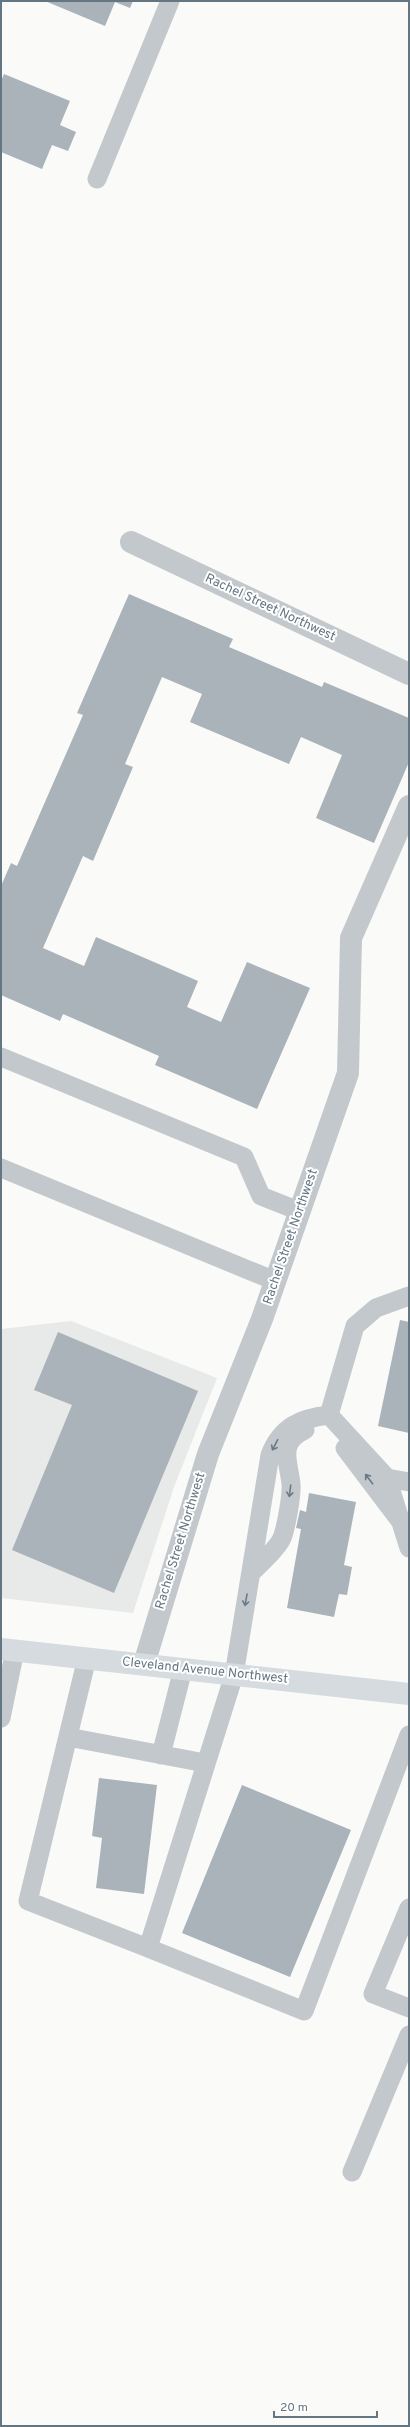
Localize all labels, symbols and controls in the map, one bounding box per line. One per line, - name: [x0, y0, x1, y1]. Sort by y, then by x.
- street label: Rachel Street Northwest: [202, 571, 338, 645]
- street label: Rachel Street Northwest: [260, 1167, 322, 1307]
- one-way arrow: [271, 1439, 278, 1451]
- street label: Rachel Street Northwest: [153, 1471, 209, 1611]
- one-way arrow: [364, 1474, 373, 1485]
- one-way arrow: [286, 1484, 294, 1497]
- one-way arrow: [242, 1593, 250, 1606]
- street label: Cleveland Avenue Northwest: [121, 1654, 289, 1688]
- scale bar: [274, 2393, 377, 2419]
- text: 20 m: [280, 2400, 308, 2416]

